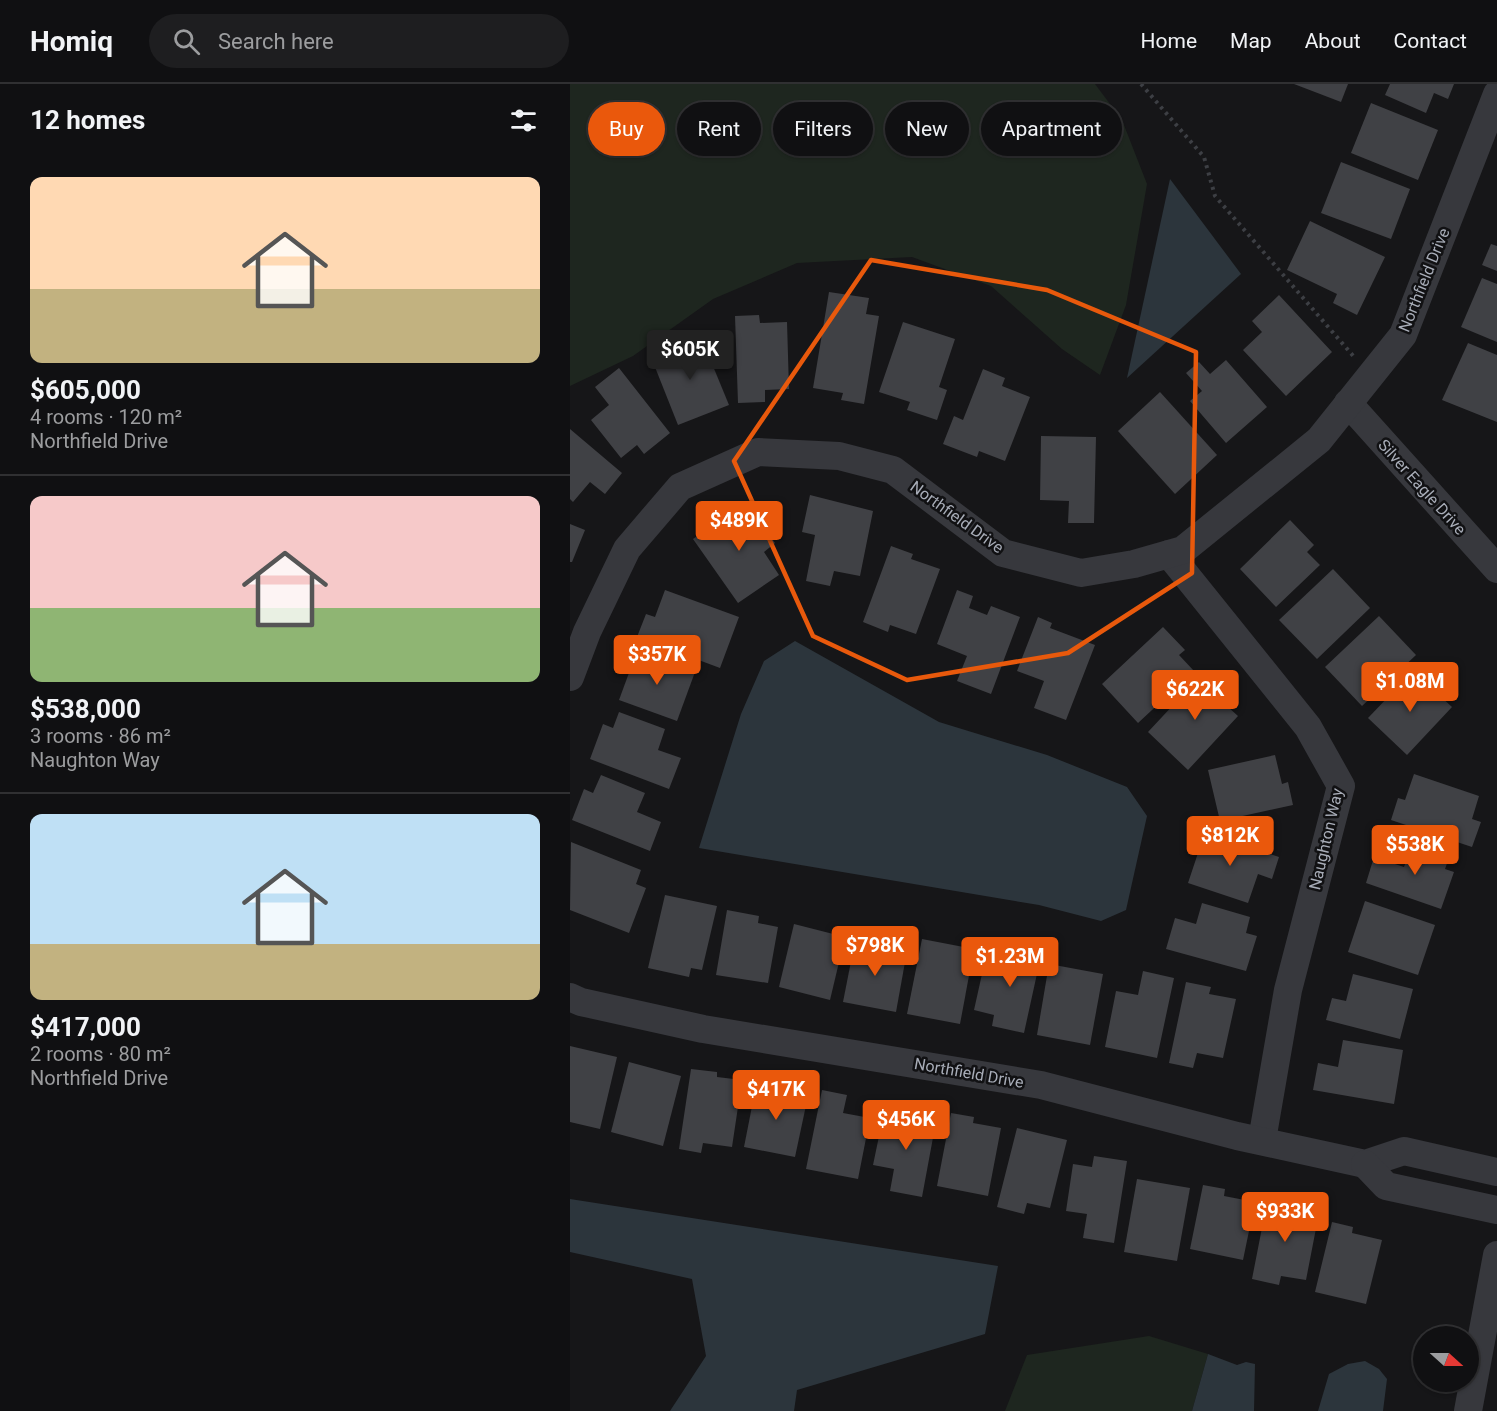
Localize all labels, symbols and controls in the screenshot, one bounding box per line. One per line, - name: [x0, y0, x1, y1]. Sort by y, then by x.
- search box: [149, 14, 569, 68]
- text: Homiq: [30, 25, 113, 58]
- icon: search: [170, 25, 203, 58]
- text: Search here: [218, 29, 334, 54]
- text: Home: [1141, 29, 1197, 53]
- text: Map: [1230, 29, 1272, 53]
- text: About: [1305, 29, 1361, 53]
- text: Contact: [1394, 29, 1467, 53]
- chip: Buy: [588, 102, 665, 156]
- chip: Rent: [677, 102, 761, 156]
- chip: Filters: [773, 102, 873, 156]
- chip: New: [885, 102, 969, 156]
- chip: Apartment: [981, 102, 1122, 156]
- icon: filters: [507, 104, 540, 137]
- text: 12 homes: [30, 105, 145, 135]
- icon: home: [231, 216, 339, 324]
- street label: Northfield Drive: [1394, 225, 1454, 335]
- pin: $605K: [648, 330, 732, 381]
- text: $605K: [661, 337, 719, 361]
- text: $605,000: [30, 375, 141, 405]
- text: 4 rooms · 120 m²: [30, 405, 182, 429]
- text: Northfield Drive: [30, 429, 168, 453]
- street label: Silver Eagle Drive: [1374, 435, 1470, 539]
- street label: Northfield Drive: [907, 477, 1007, 557]
- pin: $489K: [697, 501, 781, 552]
- text: $489K: [710, 508, 768, 532]
- icon: home: [231, 535, 339, 643]
- pin: $357K: [615, 635, 699, 686]
- text: $357K: [628, 642, 686, 666]
- pin: $1.08M: [1361, 662, 1459, 713]
- text: $1.08M: [1375, 669, 1445, 693]
- pin: $622K: [1153, 670, 1237, 721]
- text: $622K: [1166, 677, 1224, 701]
- text: $538,000: [30, 694, 141, 724]
- text: 3 rooms · 86 m²: [30, 724, 171, 748]
- text: Naughton Way: [30, 748, 160, 772]
- street label: Naughton Way: [1305, 786, 1347, 892]
- pin: $812K: [1188, 816, 1272, 867]
- text: $812K: [1201, 823, 1259, 847]
- pin: $538K: [1373, 825, 1457, 876]
- text: $538K: [1386, 832, 1444, 856]
- icon: home: [231, 853, 339, 961]
- pin: $798K: [833, 926, 917, 977]
- text: $798K: [846, 933, 904, 957]
- pin: $1.23M: [961, 937, 1059, 988]
- text: $1.23M: [975, 944, 1045, 968]
- text: $417,000: [30, 1012, 141, 1042]
- text: 2 rooms · 80 m²: [30, 1042, 171, 1066]
- street label: Northfield Drive: [913, 1054, 1025, 1092]
- text: Northfield Drive: [30, 1066, 168, 1090]
- pin: $417K: [734, 1070, 818, 1121]
- text: $417K: [747, 1077, 805, 1101]
- pin: $456K: [864, 1100, 948, 1151]
- text: $456K: [877, 1107, 935, 1131]
- pin: $933K: [1243, 1192, 1327, 1243]
- text: $933K: [1256, 1199, 1314, 1223]
- north arrow: [1413, 1326, 1479, 1392]
- map controls: [1413, 1326, 1479, 1392]

